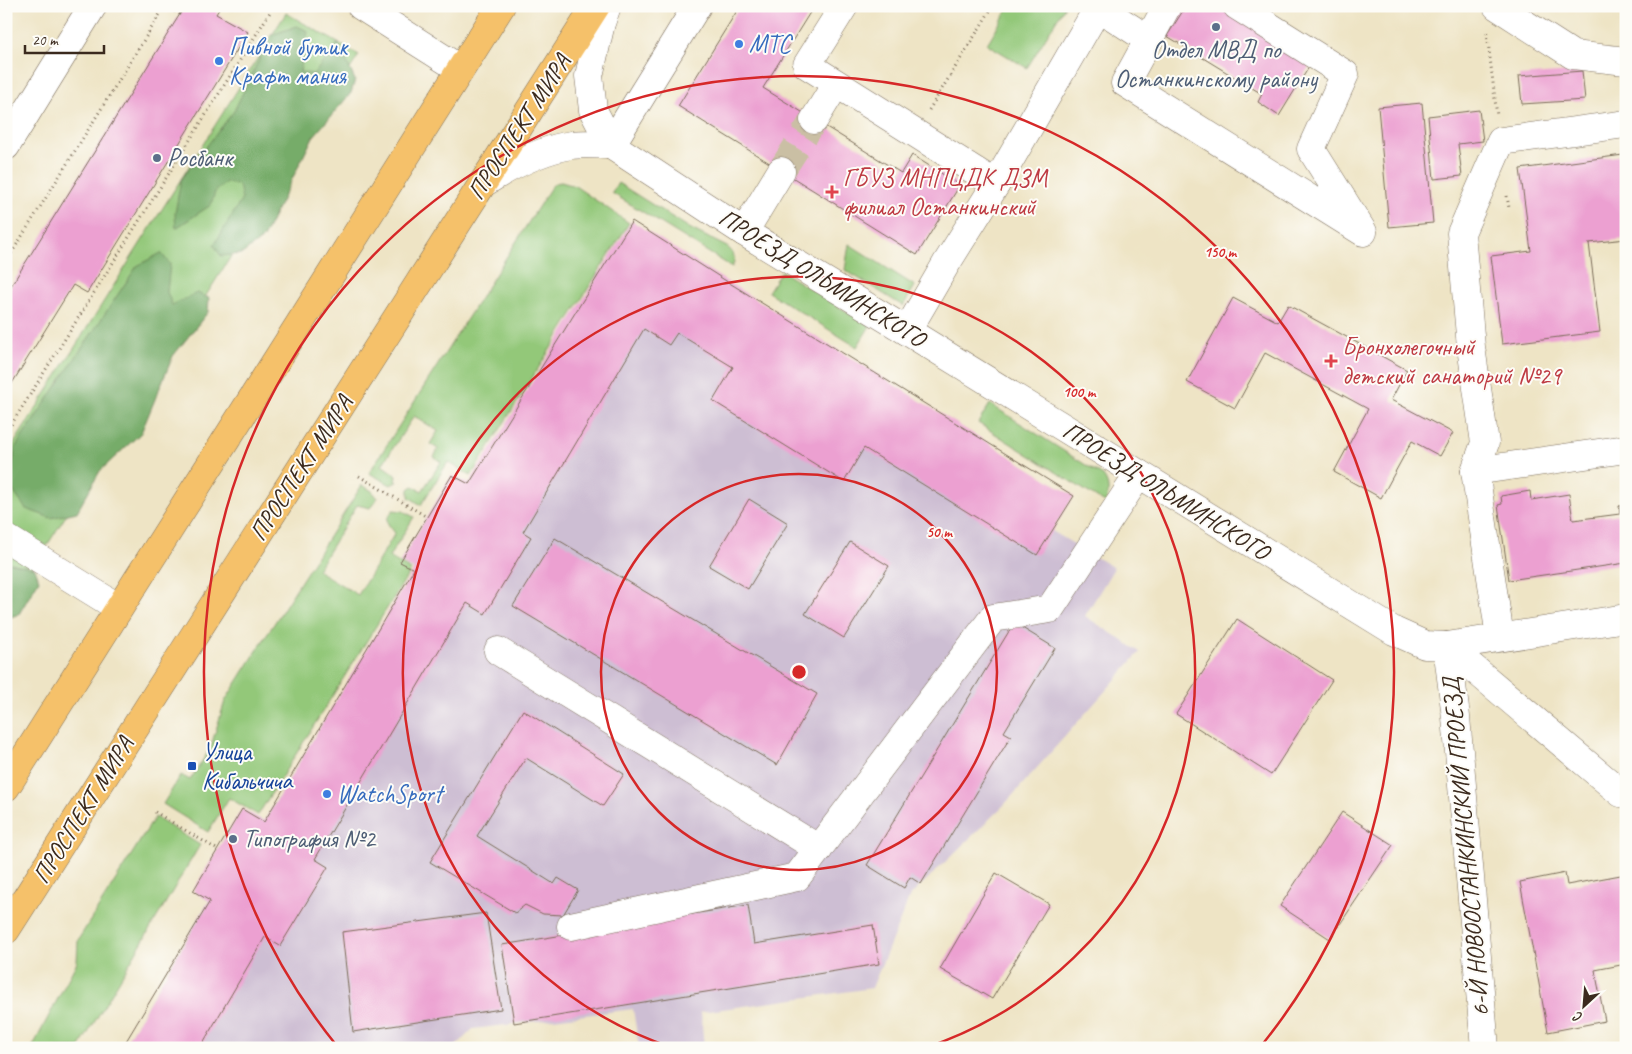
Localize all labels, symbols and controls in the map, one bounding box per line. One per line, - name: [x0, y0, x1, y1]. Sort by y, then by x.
- marker: Отдел МВД по Останкинскому району: [1210, 21, 1222, 33]
- scale bar: [25, 22, 104, 54]
- place label: МТС: [749, 28, 793, 60]
- text: 20 m: [32, 31, 59, 50]
- place label: Пивной бутик Крафт мания: [229, 31, 349, 92]
- place label: Отдел МВД по Останкинскому району: [1115, 34, 1319, 95]
- marker: МТС: [733, 38, 745, 50]
- street label: ПРОСПЕКТ МИРА: [460, 47, 579, 206]
- marker: Пивной бутик Крафт мания: [213, 55, 225, 67]
- place label: Росбанк: [167, 142, 235, 174]
- marker: Росбанк: [151, 152, 163, 164]
- place label: ГБУЗ МНПЦДК ДЗМ филиал Останкинский: [843, 162, 1049, 223]
- marker: ГБУЗ МНПЦДК ДЗМ филиал Останкинский: [825, 185, 839, 199]
- street label: ПРОЕЗД ОЛЬМИНСКОГО: [713, 201, 933, 356]
- text: 150 m: [1204, 243, 1238, 262]
- place label: Бронхолегочный детский санаторий №29: [1342, 331, 1563, 392]
- marker: Бронхолегочный детский санаторий №29: [1324, 354, 1338, 368]
- text: 100 m: [1063, 383, 1097, 402]
- street label: ПРОСПЕКТ МИРА: [242, 388, 361, 547]
- street label: ПРОЕЗД ОЛЬМИНСКОГО: [1057, 414, 1277, 569]
- text: 50 m: [926, 523, 953, 542]
- centre of rings: [790, 663, 808, 681]
- street label: 6-Й НОВООСТАНКИНСКИЙ ПРОЕЗД: [1435, 674, 1497, 1018]
- street label: ПРОСПЕКТ МИРА: [25, 729, 142, 889]
- place label: Улица Кибальчича: [202, 736, 294, 797]
- marker: Улица Кибальчича: [186, 760, 198, 772]
- place label: WatchSport: [337, 778, 446, 810]
- marker: WatchSport: [321, 788, 333, 800]
- place label: Типография №2: [243, 823, 377, 855]
- marker: Типография №2: [227, 833, 239, 845]
- north arrow: [1560, 982, 1610, 1032]
- text: С: [1570, 1007, 1585, 1026]

